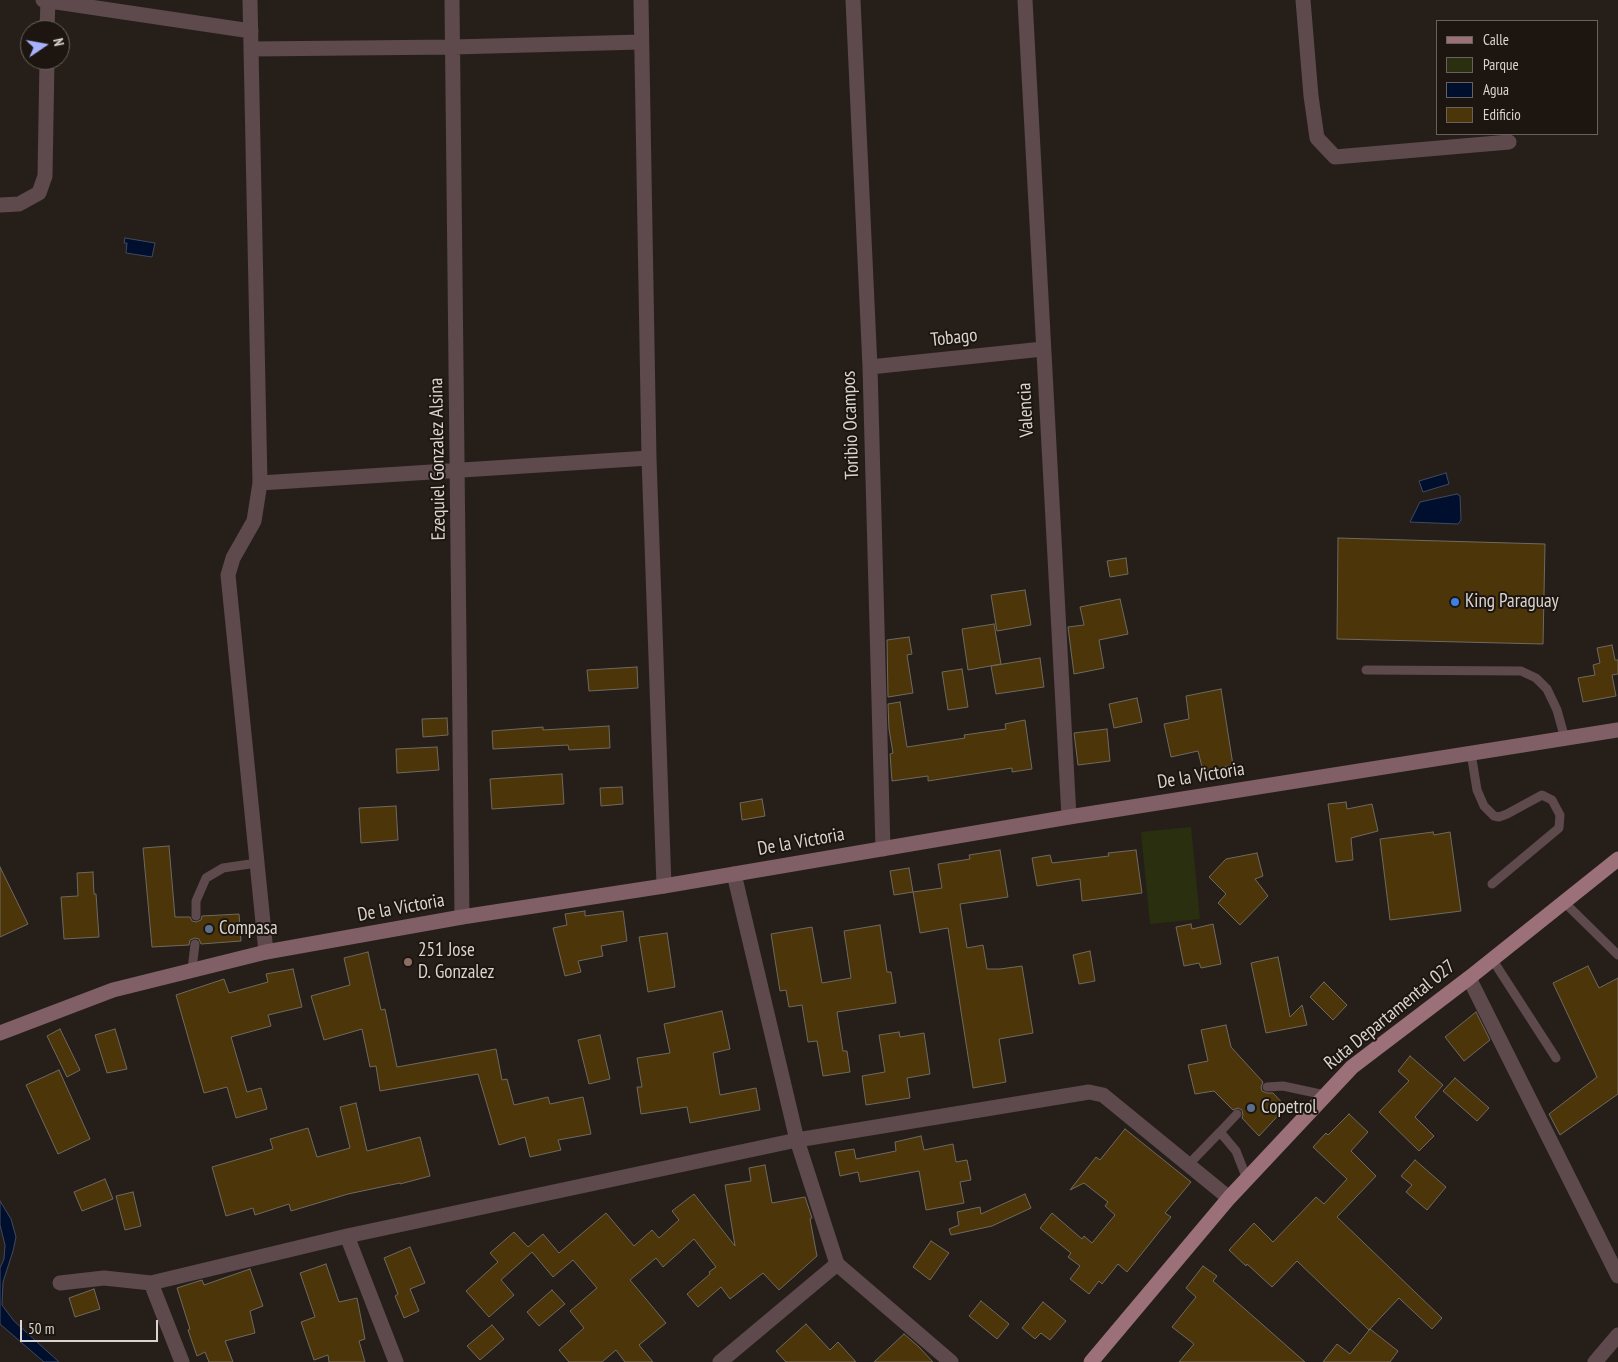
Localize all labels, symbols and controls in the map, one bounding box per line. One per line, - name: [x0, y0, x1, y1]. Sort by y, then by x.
- north arrow: [20, 20, 70, 70]
- legend: [1436, 20, 1598, 135]
- text: Calle: [1483, 30, 1509, 49]
- text: N: [49, 37, 68, 48]
- text: Parque: [1483, 55, 1519, 74]
- text: Agua: [1483, 80, 1509, 99]
- text: Edificio: [1483, 105, 1521, 124]
- street label: Tobago: [929, 324, 979, 352]
- street label: Toribio Ocampos: [838, 370, 864, 480]
- street label: Ezequiel Gonzalez Alsina: [425, 378, 451, 540]
- street label: Valencia: [1013, 382, 1039, 438]
- place label: King Paraguay: [1465, 591, 1559, 613]
- marker: King Paraguay: [1449, 596, 1461, 608]
- street label: De la Victoria: [1156, 758, 1246, 794]
- street label: De la Victoria: [756, 823, 846, 861]
- street label: De la Victoria: [356, 889, 446, 927]
- place label: Compasa: [219, 918, 278, 940]
- marker: Compasa: [203, 923, 215, 935]
- place label: 251 Jose D. Gonzalez: [418, 940, 494, 984]
- street label: Ruta Departamental 027: [1320, 955, 1460, 1075]
- marker: 251 Jose D. Gonzalez: [402, 956, 414, 968]
- place label: Copetrol: [1261, 1097, 1317, 1119]
- marker: Copetrol: [1245, 1102, 1257, 1114]
- scale bar: [22, 1310, 160, 1342]
- text: 50 m: [28, 1319, 54, 1338]

